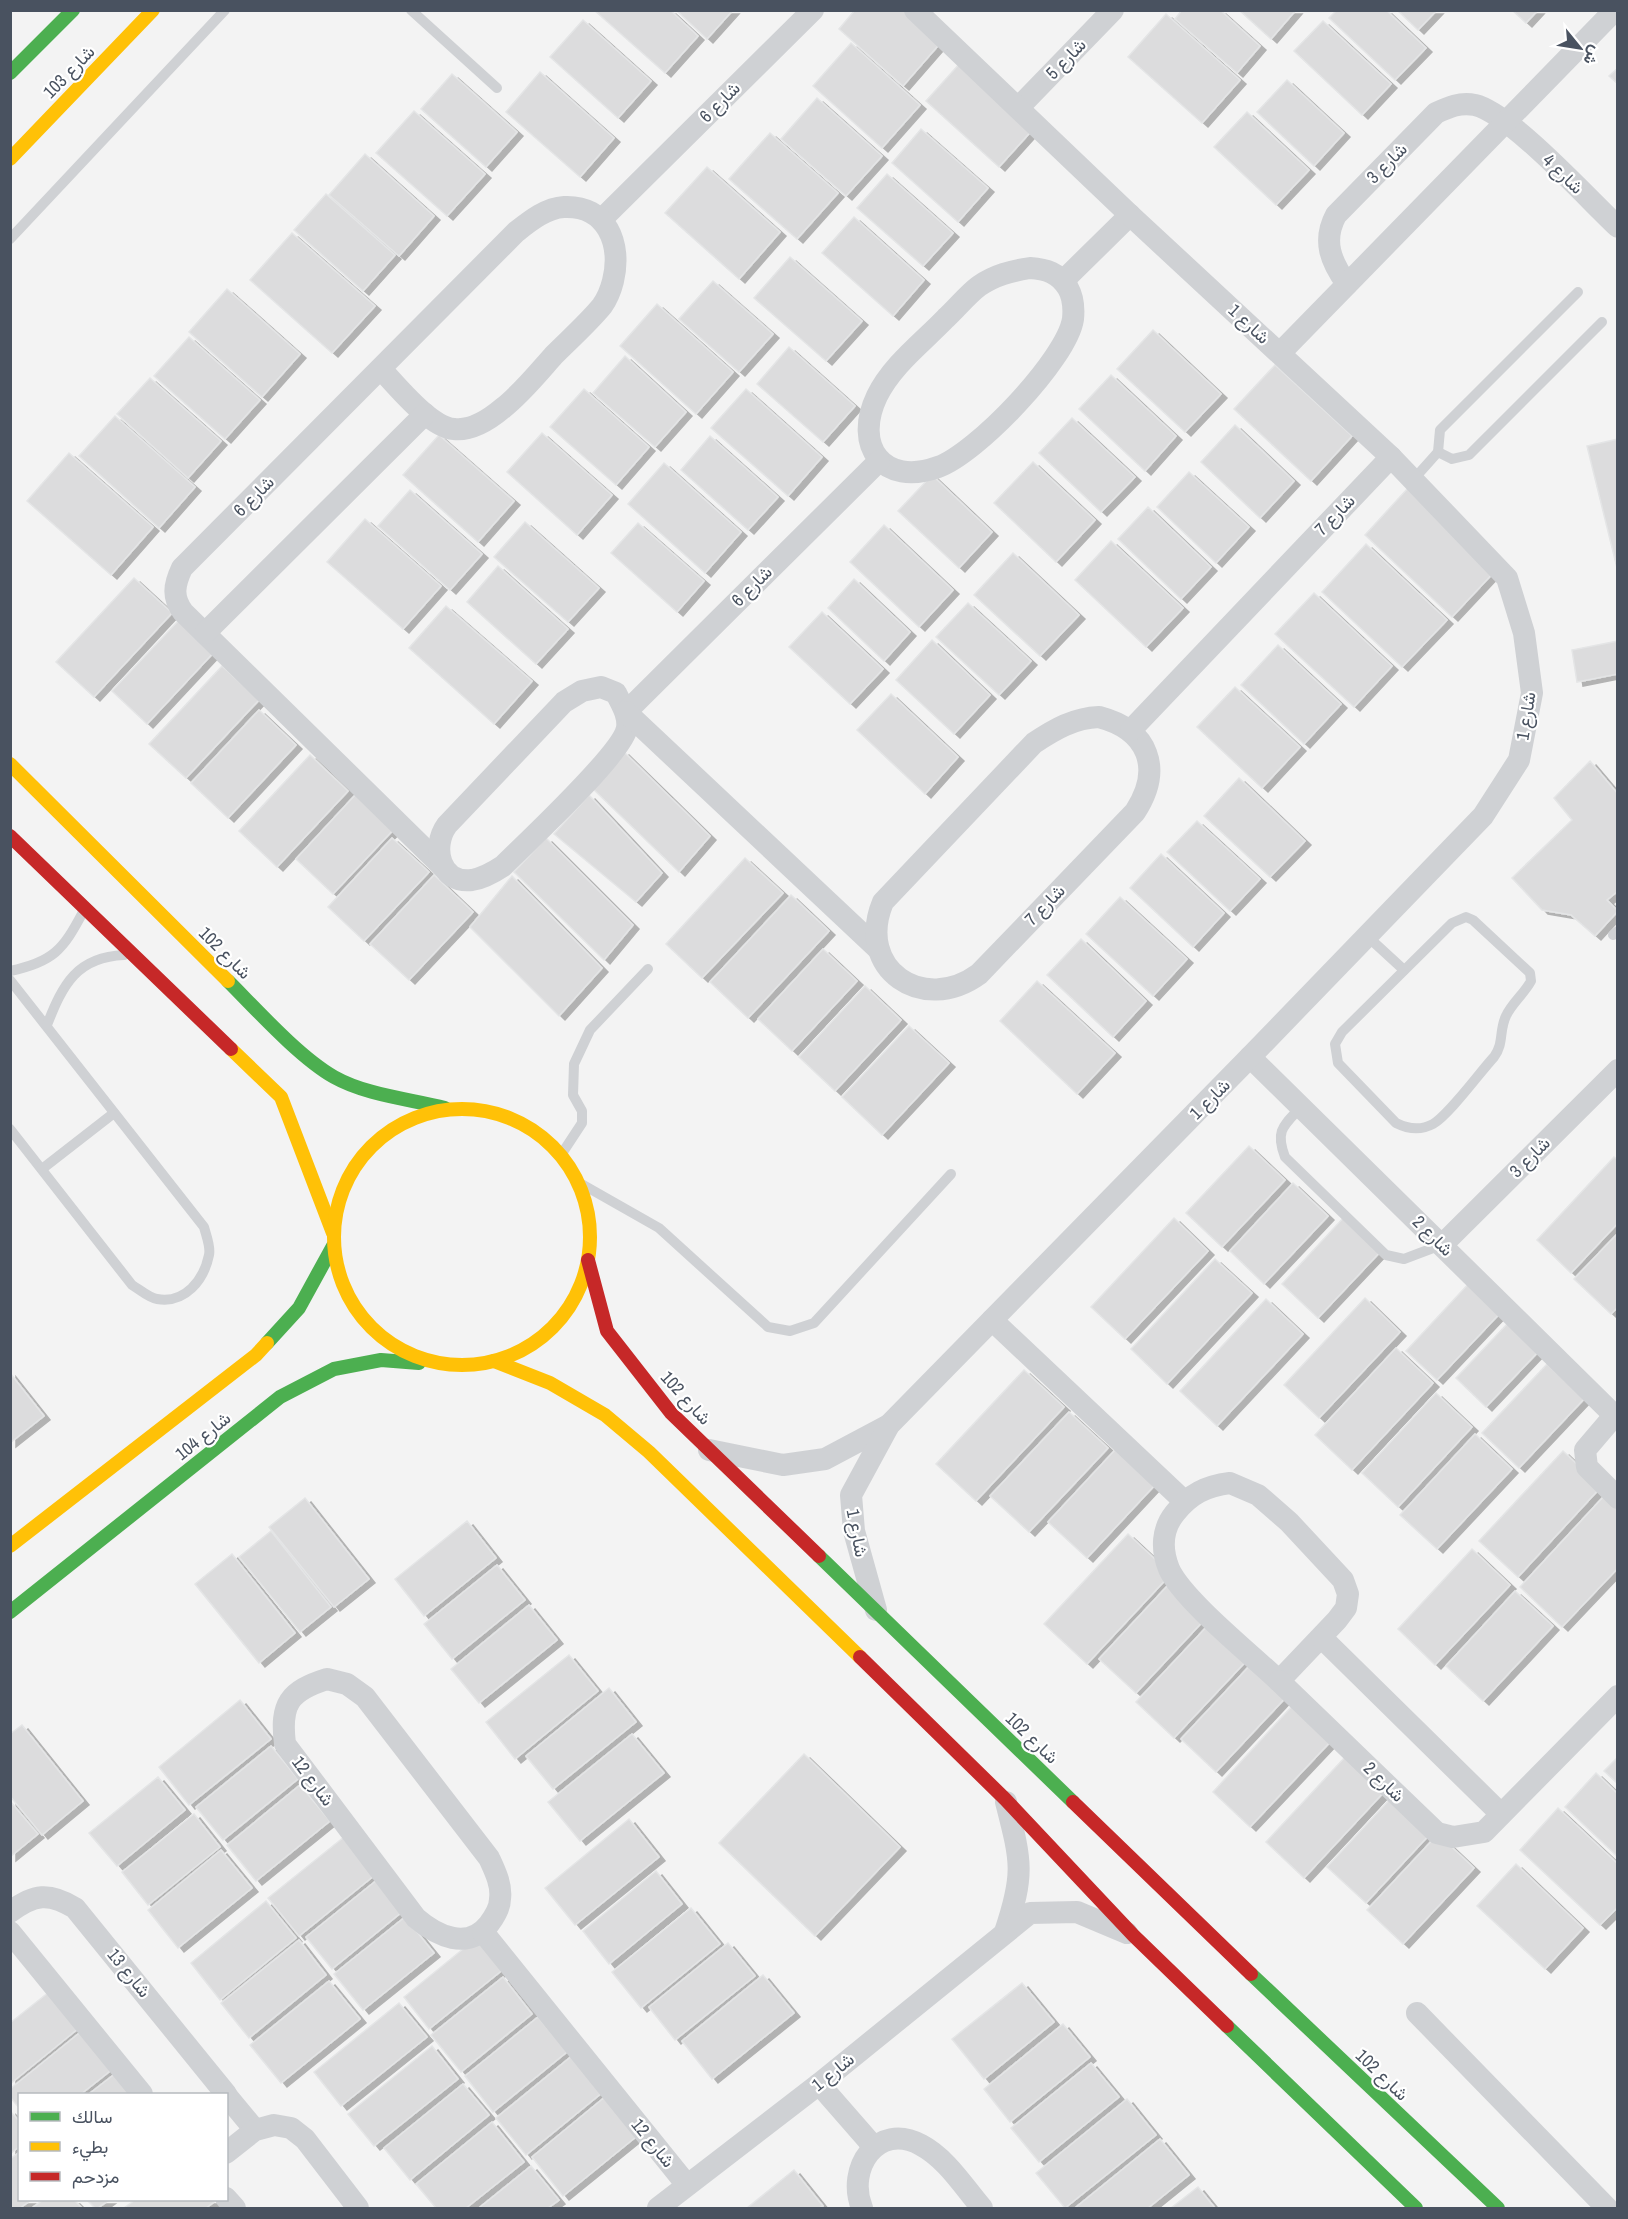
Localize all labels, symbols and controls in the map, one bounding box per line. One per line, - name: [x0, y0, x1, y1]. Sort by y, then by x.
- north arrow: [1550, 18, 1610, 78]
- street label: شارع 5: [1040, 33, 1091, 85]
- street label: شارع 103: [37, 40, 100, 104]
- text: ش: [1579, 42, 1607, 69]
- street label: شارع 6: [694, 76, 746, 128]
- street label: شارع 3: [1361, 137, 1413, 189]
- street label: شارع 4: [1537, 148, 1589, 199]
- street label: شارع 1: [1223, 298, 1276, 349]
- street label: شارع 6: [228, 470, 280, 522]
- street label: شارع 7: [1309, 489, 1360, 541]
- street label: شارع 6: [726, 560, 778, 612]
- street label: شارع 1: [1509, 690, 1542, 742]
- street label: شارع 7: [1019, 879, 1070, 931]
- street label: شارع 102: [194, 921, 257, 984]
- street label: شارع 1: [1184, 1073, 1236, 1125]
- street label: شارع 3: [1504, 1131, 1556, 1183]
- street label: شارع 2: [1407, 1210, 1459, 1262]
- street label: شارع 102: [655, 1365, 717, 1430]
- street label: شارع 104: [170, 1405, 236, 1466]
- street label: شارع 1: [841, 1507, 874, 1559]
- street label: شارع 102: [1000, 1706, 1064, 1769]
- street label: شارع 12: [286, 1751, 340, 1811]
- street label: شارع 2: [1358, 1756, 1410, 1807]
- street label: شارع 13: [102, 1943, 157, 2003]
- street label: شارع 102: [1350, 2043, 1414, 2106]
- street label: شارع 1: [806, 2047, 859, 2097]
- legend: [18, 2093, 228, 2201]
- text: سالك: [72, 2104, 112, 2129]
- street label: شارع 12: [626, 2113, 681, 2173]
- text: بطيء: [72, 2134, 108, 2162]
- text: مزدحم: [72, 2164, 119, 2189]

